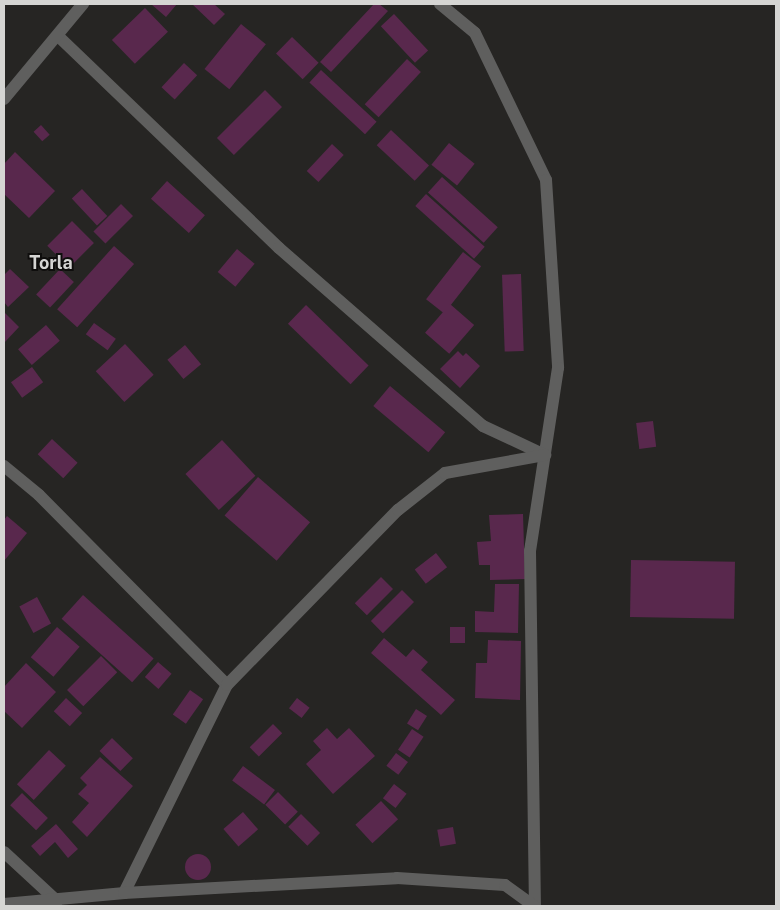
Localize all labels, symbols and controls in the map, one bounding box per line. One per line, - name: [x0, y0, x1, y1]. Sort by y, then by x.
- district label: Torla: [29, 252, 73, 274]

